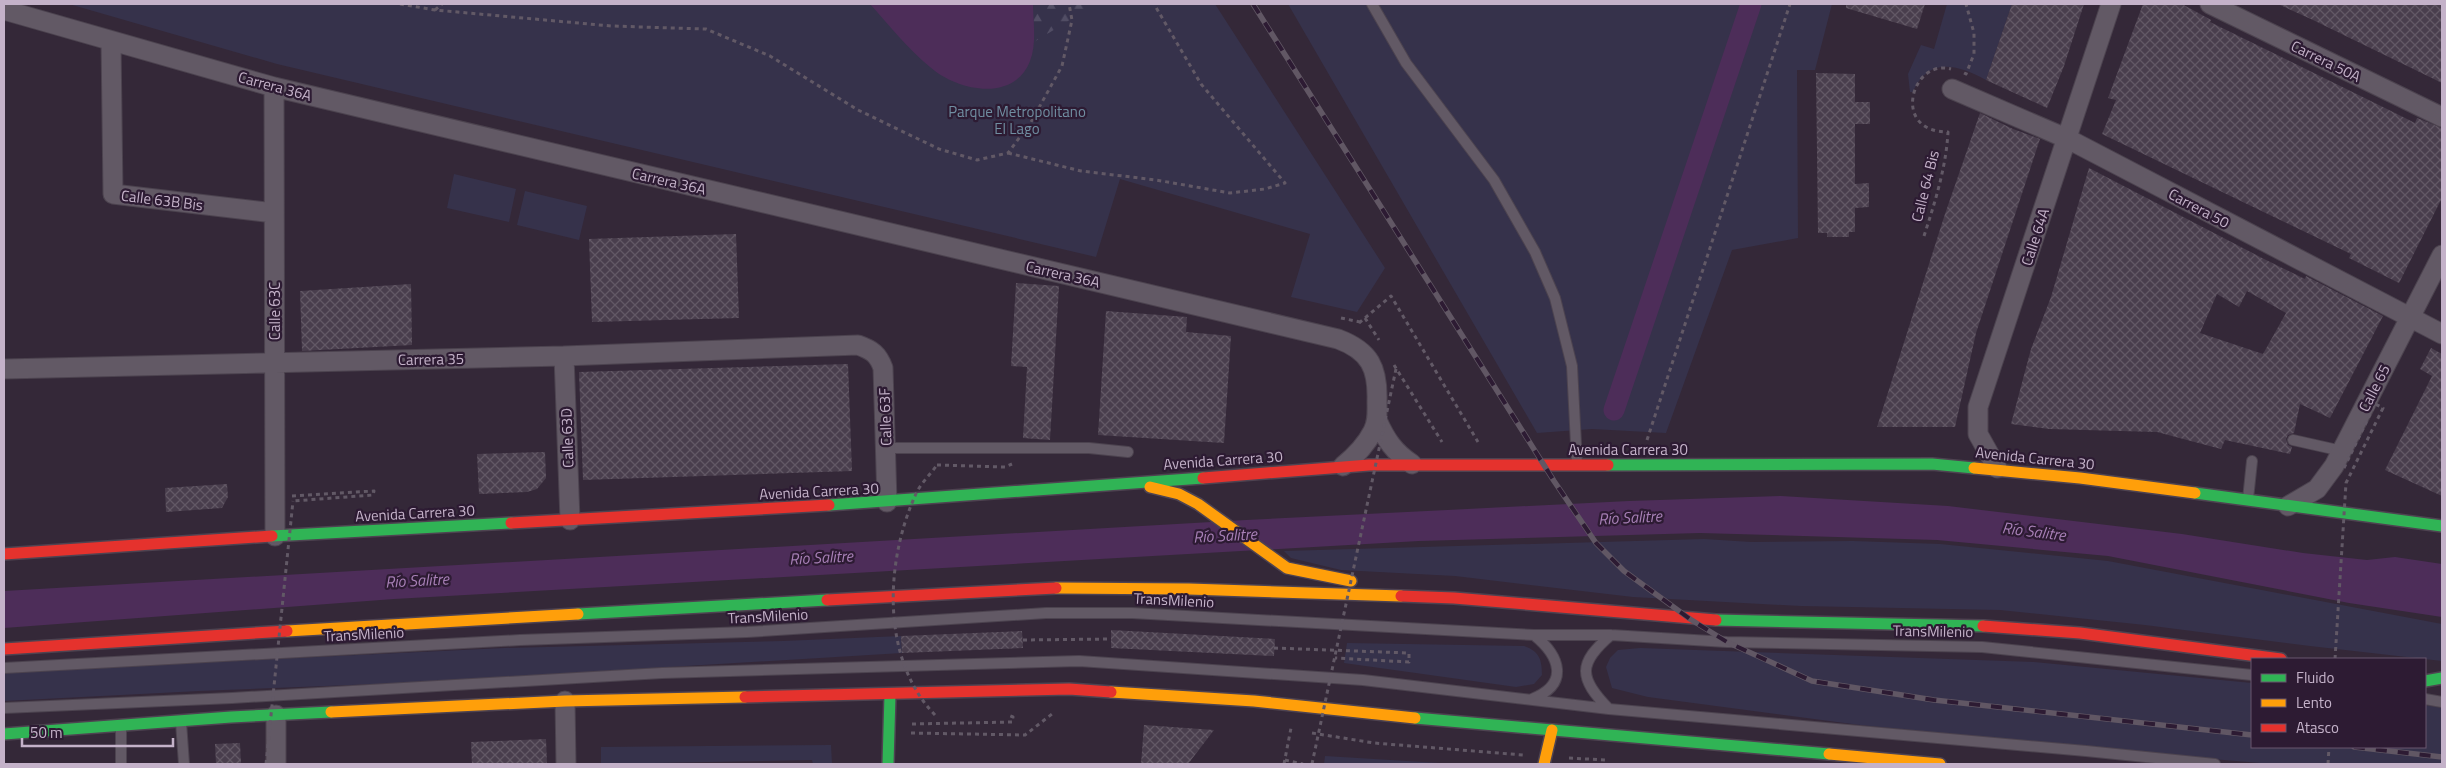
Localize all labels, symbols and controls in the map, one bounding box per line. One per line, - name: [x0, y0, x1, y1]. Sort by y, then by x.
- street label: Carrera 50A: [2287, 34, 2365, 88]
- street label: Carrera 36A: [236, 65, 314, 107]
- park label: Parque Metropolitano El Lago: [948, 100, 1086, 140]
- street label: Calle 64 Bis: [1905, 148, 1945, 224]
- street label: Carrera 36A: [630, 161, 708, 201]
- street label: Carrera 50: [2164, 182, 2234, 234]
- street label: Calle 63B Bis: [120, 184, 204, 216]
- street label: Calle 64A: [2015, 205, 2055, 269]
- street label: Carrera 36A: [1024, 254, 1102, 294]
- street label: Calle 63C: [263, 282, 286, 340]
- street label: Carrera 35: [398, 347, 464, 371]
- street label: Calle 65: [2352, 360, 2396, 416]
- street label: Calle 63F: [872, 387, 898, 446]
- street label: Calle 63D: [554, 408, 580, 468]
- street label: Avenida Carrera 30: [1568, 438, 1688, 461]
- street label: Avenida Carrera 30: [1974, 440, 2096, 476]
- street label: Avenida Carrera 30: [1162, 444, 1284, 476]
- street label: Avenida Carrera 30: [759, 476, 879, 506]
- street label: Avenida Carrera 30: [355, 498, 475, 528]
- water label: Río Salitre: [1598, 503, 1664, 531]
- water label: Río Salitre: [2001, 515, 2069, 547]
- water label: Río Salitre: [1193, 521, 1259, 549]
- water label: Río Salitre: [789, 543, 855, 571]
- water label: Río Salitre: [385, 566, 451, 594]
- street label: TransMilenio: [1133, 586, 1215, 614]
- street label: TransMilenio: [727, 602, 809, 630]
- street label: TransMilenio: [1893, 619, 1974, 643]
- street label: TransMilenio: [323, 620, 405, 648]
- legend: [2251, 658, 2426, 748]
- text: Fluido: [2296, 666, 2335, 689]
- text: Lento: [2296, 691, 2332, 714]
- scale bar: [22, 716, 174, 748]
- text: Atasco: [2296, 716, 2339, 739]
- text: 50 m: [30, 721, 63, 744]

